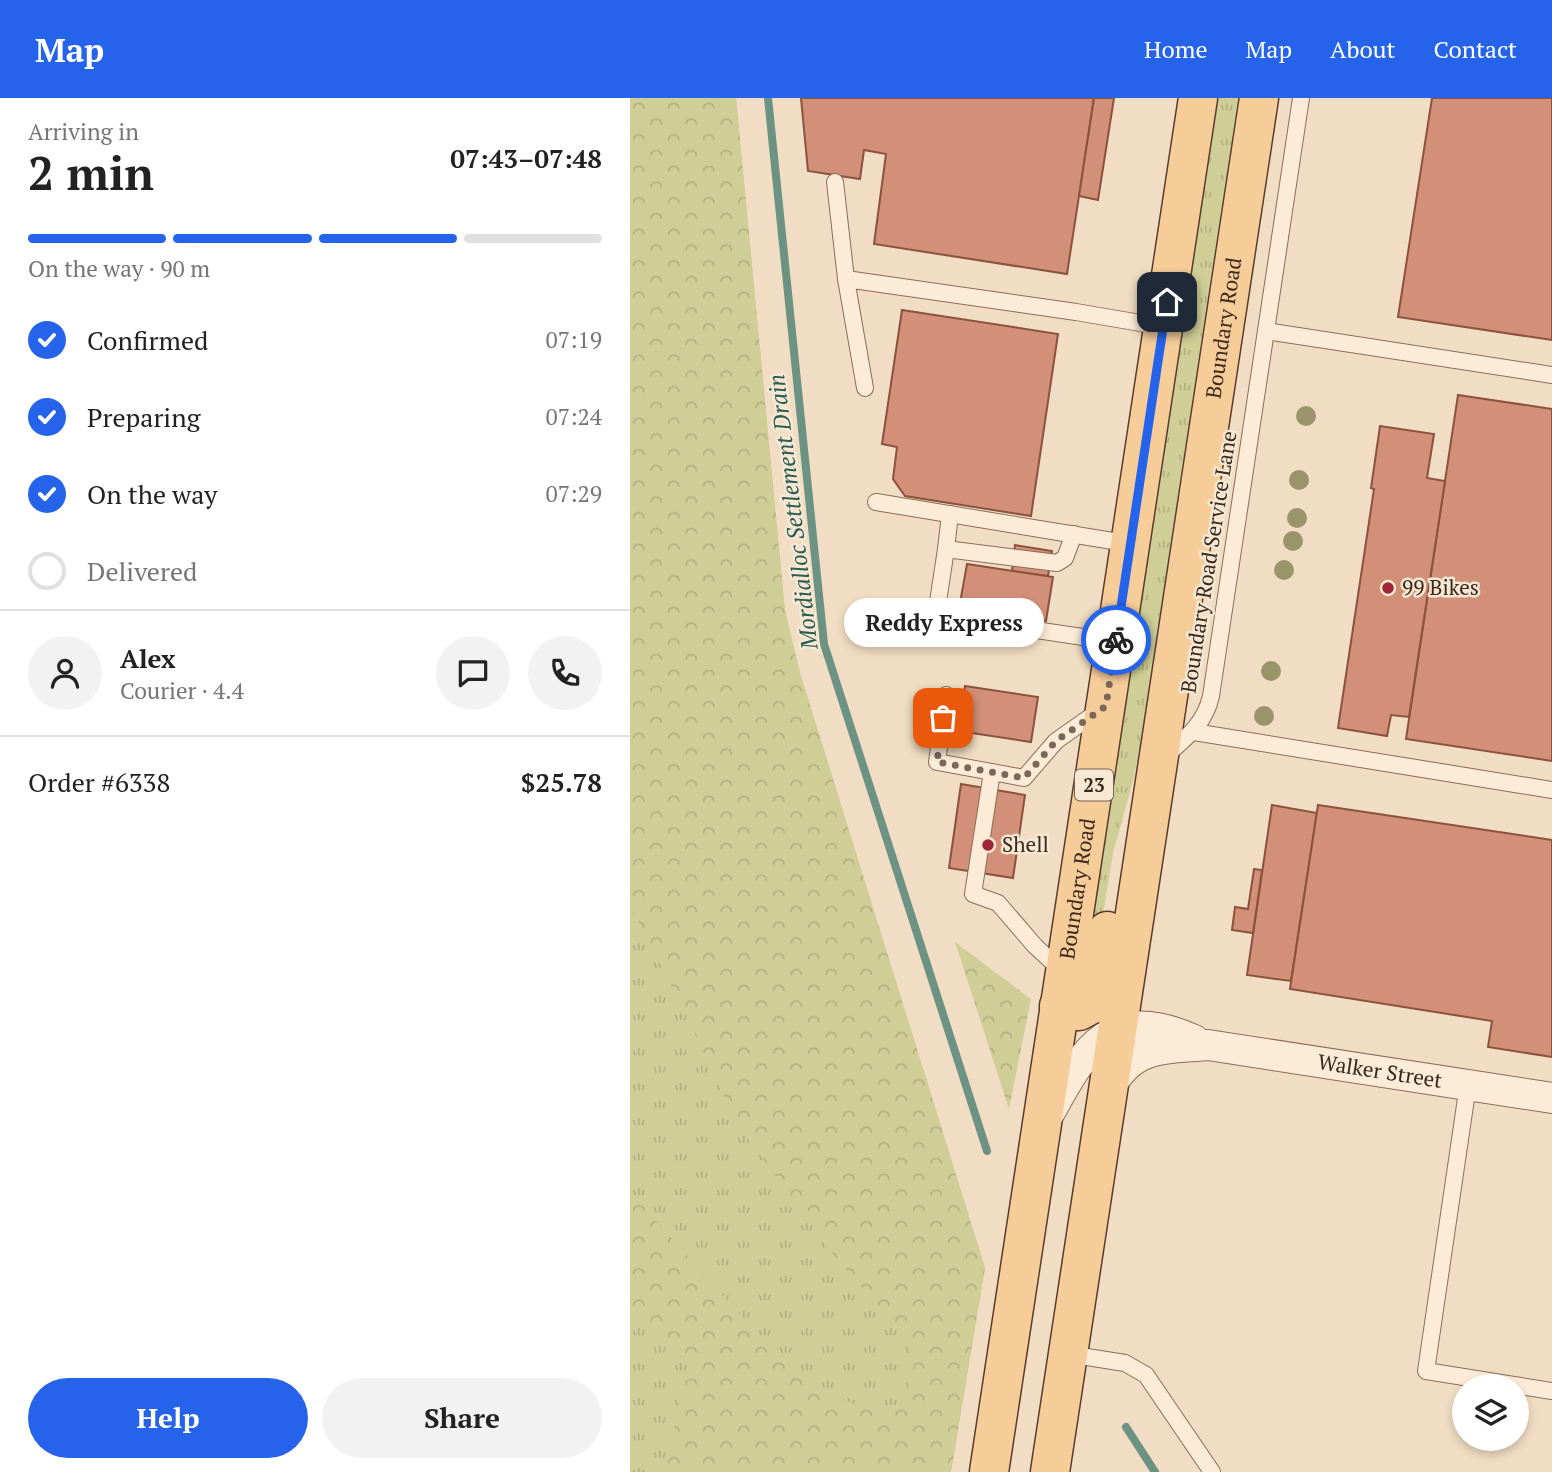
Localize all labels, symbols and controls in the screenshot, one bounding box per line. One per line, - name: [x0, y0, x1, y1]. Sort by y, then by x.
- text: Map: [35, 28, 104, 71]
- text: Home: [1144, 33, 1208, 65]
- text: Map: [1246, 33, 1292, 65]
- text: About: [1330, 33, 1396, 65]
- text: Contact: [1434, 33, 1517, 65]
- text: Arriving in: [28, 116, 139, 147]
- text: 07:43–07:48: [450, 141, 602, 175]
- text: 2 min: [28, 142, 154, 203]
- text: On the way · 90 m: [28, 253, 210, 284]
- street label: Boundary Road: [1198, 255, 1248, 400]
- pin: [1137, 272, 1197, 332]
- icon: home: [1148, 283, 1186, 321]
- icon: check: [28, 321, 66, 359]
- text: Confirmed: [87, 323, 208, 357]
- text: 07:19: [545, 324, 602, 355]
- water label: Mordialloc Settlement Drain: [760, 373, 825, 653]
- icon: check: [28, 398, 66, 436]
- text: Preparing: [87, 400, 200, 434]
- text: 07:24: [545, 401, 602, 432]
- street label: Boundary Road Service Lane: [1173, 429, 1243, 695]
- icon: check: [28, 475, 66, 513]
- text: On the way: [87, 477, 218, 511]
- text: 07:29: [545, 478, 602, 509]
- text: Delivered: [87, 554, 197, 588]
- place label: 99 Bikes: [1402, 573, 1479, 601]
- marker: 99 Bikes: [1380, 580, 1396, 596]
- callout: Reddy Express: [843, 599, 1043, 648]
- courier: [1081, 605, 1151, 675]
- text: Reddy Express: [865, 607, 1023, 638]
- icon: bike: [1097, 621, 1135, 659]
- button: person: [28, 636, 102, 710]
- button: chat: [436, 636, 510, 710]
- button: phone: [528, 636, 602, 710]
- text: Alex: [120, 641, 176, 675]
- text: Courier · 4.4: [120, 675, 244, 706]
- pin: [913, 688, 973, 748]
- icon: bag: [924, 699, 962, 737]
- text: Order #6338: [28, 765, 170, 799]
- text: $25.78: [521, 765, 602, 799]
- road number: 23: [1075, 770, 1113, 800]
- street label: Boundary Road: [1052, 816, 1101, 961]
- place label: Shell: [1002, 830, 1049, 858]
- marker: Shell: [980, 837, 996, 853]
- street label: Walker Street: [1316, 1047, 1445, 1094]
- map controls: [1452, 1374, 1529, 1451]
- button: layers: [1452, 1374, 1529, 1451]
- button: Help: [28, 1378, 308, 1458]
- button: Share: [322, 1378, 602, 1458]

